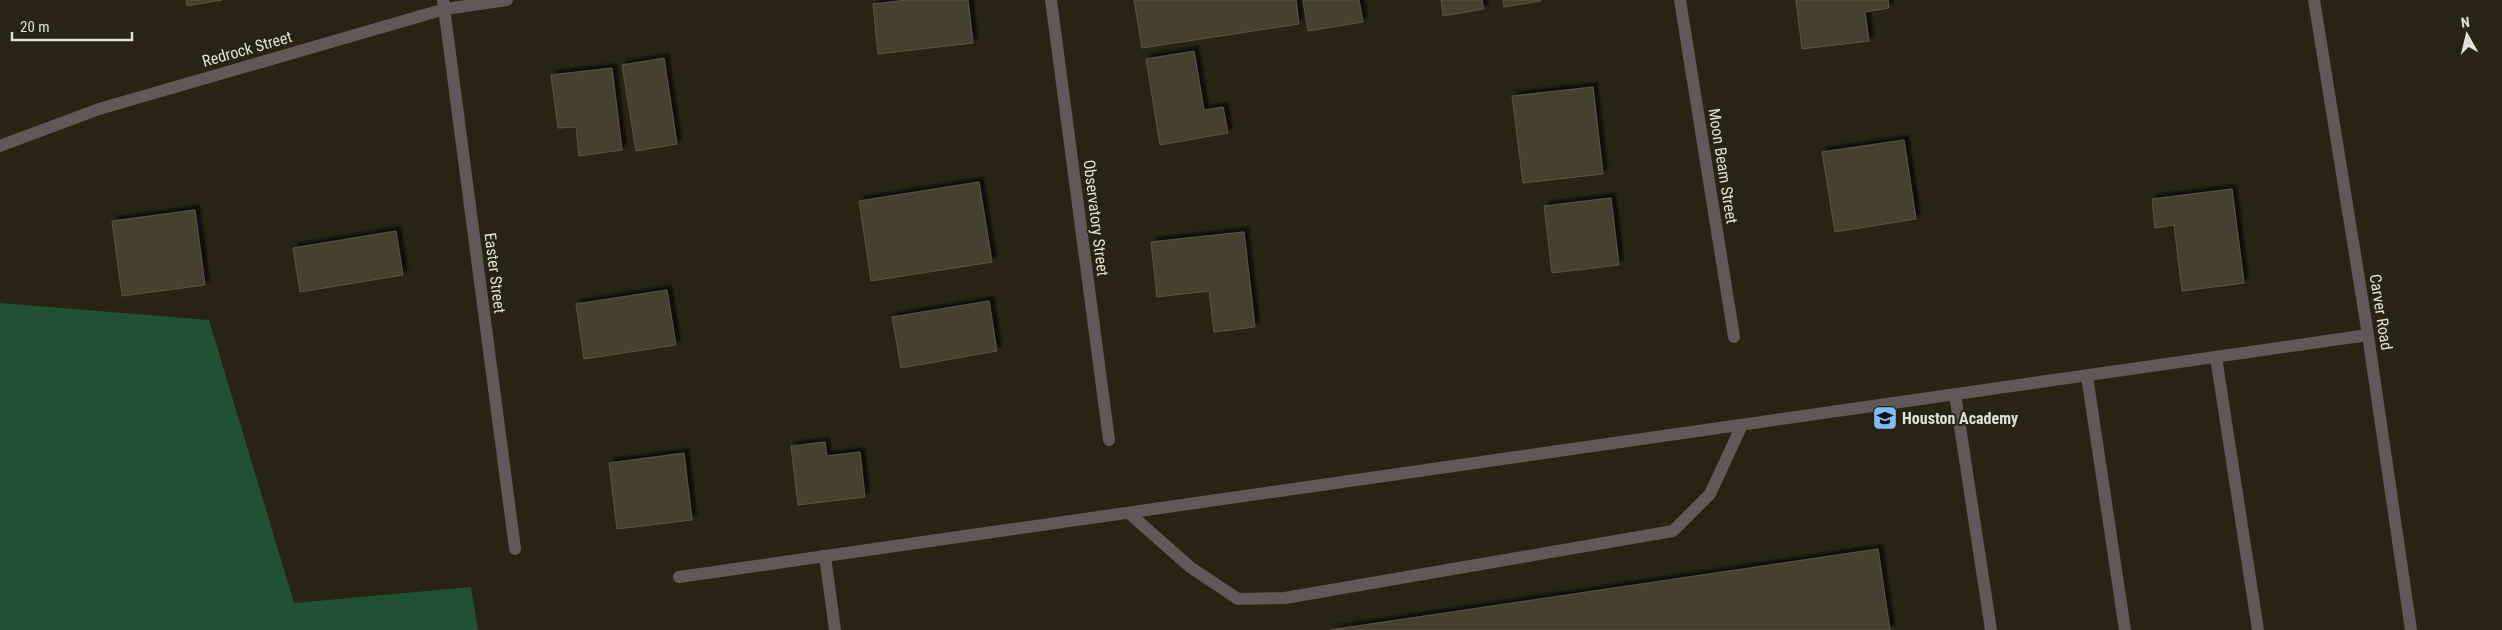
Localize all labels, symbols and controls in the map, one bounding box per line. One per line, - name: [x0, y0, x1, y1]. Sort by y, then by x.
- scale bar: [12, 10, 132, 42]
- north arrow: [2442, 10, 2492, 60]
- text: N: [2460, 14, 2471, 31]
- text: 20 m: [20, 18, 50, 36]
- street label: Redrock Street: [200, 27, 294, 71]
- street label: Moon Beam Street: [1704, 107, 1742, 225]
- street label: Observatory Street: [1079, 159, 1113, 278]
- street label: Easter Street: [481, 232, 509, 315]
- street label: Carver Road: [2366, 273, 2396, 351]
- school or university icon: Houston Academy: [1872, 405, 1898, 431]
- place label: Houston Academy: [1902, 409, 2018, 428]

